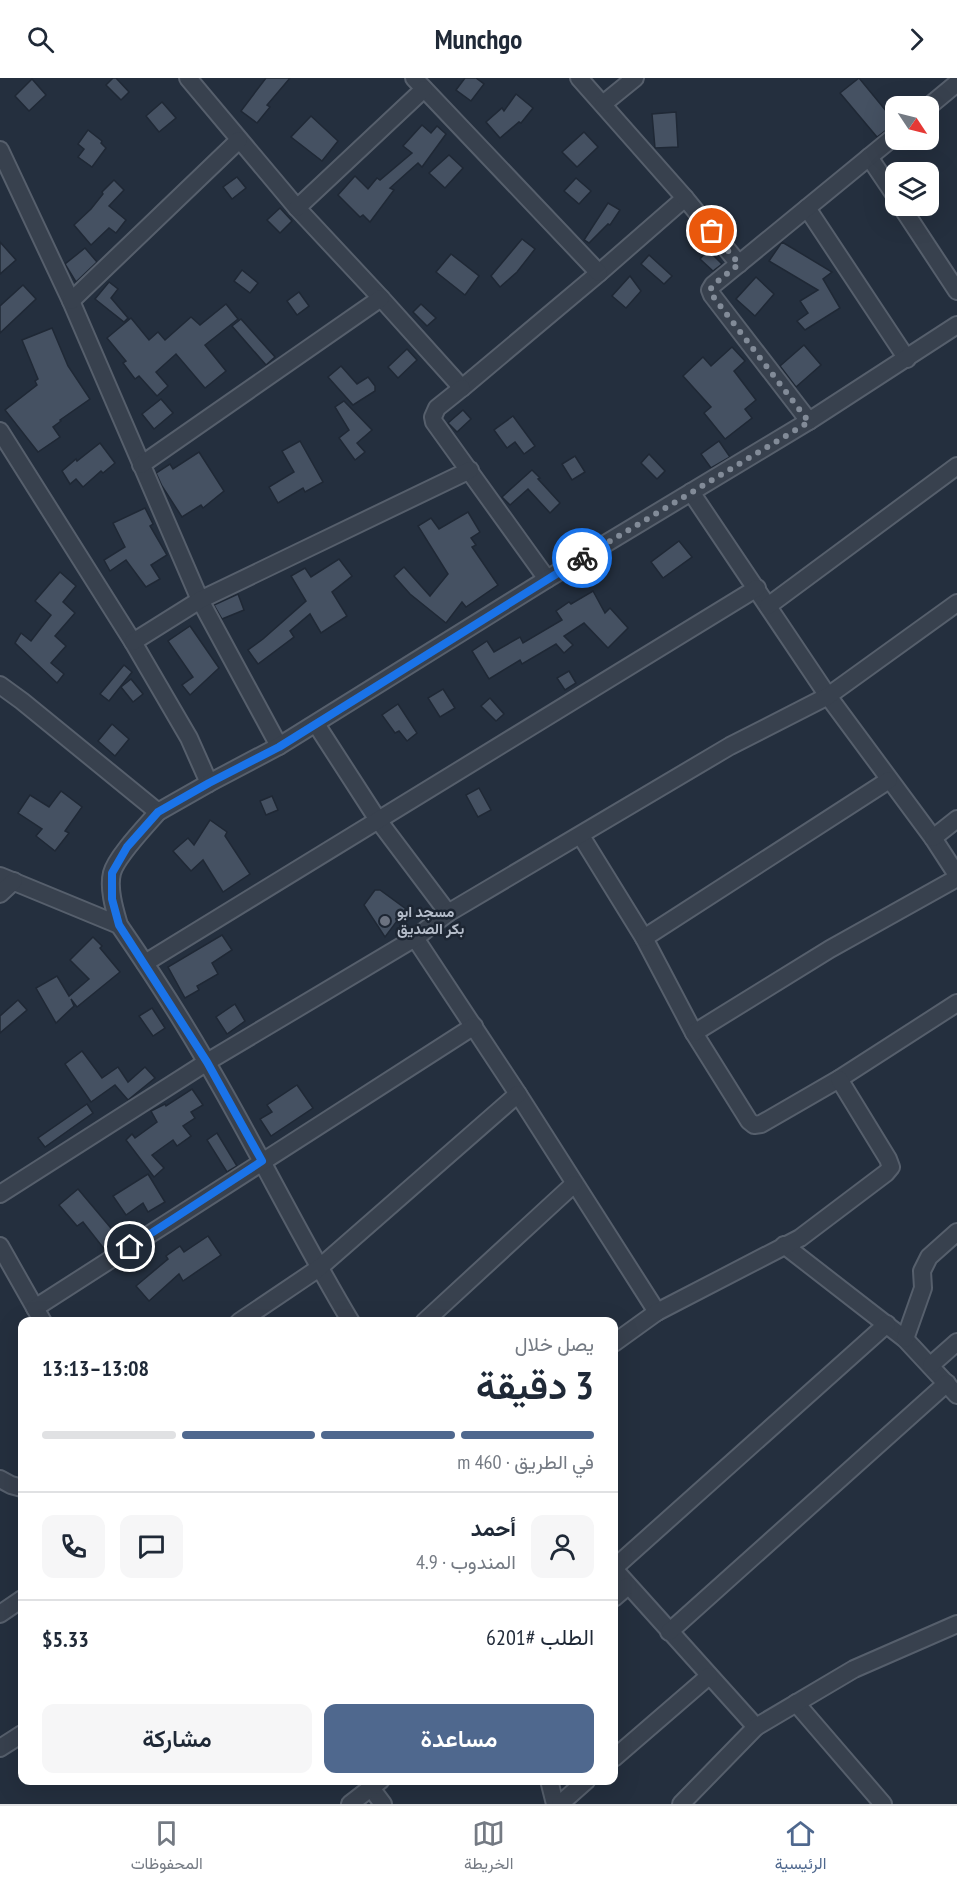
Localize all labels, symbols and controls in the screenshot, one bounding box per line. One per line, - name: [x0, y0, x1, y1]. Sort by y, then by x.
- text: Munchgo: [435, 22, 522, 56]
- icon: search: [24, 23, 57, 56]
- icon: forward: [900, 23, 933, 56]
- north arrow: [885, 96, 939, 150]
- map controls: [885, 96, 939, 216]
- button: layers: [885, 162, 939, 216]
- pin: [686, 205, 737, 256]
- icon: bag: [695, 214, 728, 247]
- courier: [552, 528, 612, 588]
- icon: bike: [566, 542, 599, 575]
- place label: مسجد ابو بكر الصديق: [397, 902, 464, 938]
- marker: مسجد ابو بكر الصديق: [378, 914, 392, 928]
- pin: [104, 1221, 155, 1272]
- icon: home: [113, 1230, 146, 1263]
- text: يصل خلال: [515, 1331, 594, 1357]
- text: 13:08–13:13: [42, 1354, 149, 1382]
- text: 3 دقيقة: [476, 1359, 594, 1410]
- text: في الطريق · 460 m: [457, 1449, 594, 1475]
- text: أحمد: [471, 1514, 516, 1542]
- button: phone: [42, 1515, 105, 1578]
- button: chat: [120, 1515, 183, 1578]
- button: person: [531, 1515, 594, 1578]
- text: المندوب · 4.9: [416, 1549, 516, 1575]
- text: الطلب #6201: [486, 1623, 594, 1651]
- text: $5.33: [42, 1625, 89, 1653]
- button: مشاركة: [42, 1704, 312, 1773]
- button: مساعدة: [324, 1704, 594, 1773]
- tab: المحفوظات: [131, 1817, 203, 1878]
- tab: الخريطة: [464, 1817, 513, 1878]
- tab: الرئيسية: [775, 1817, 826, 1878]

